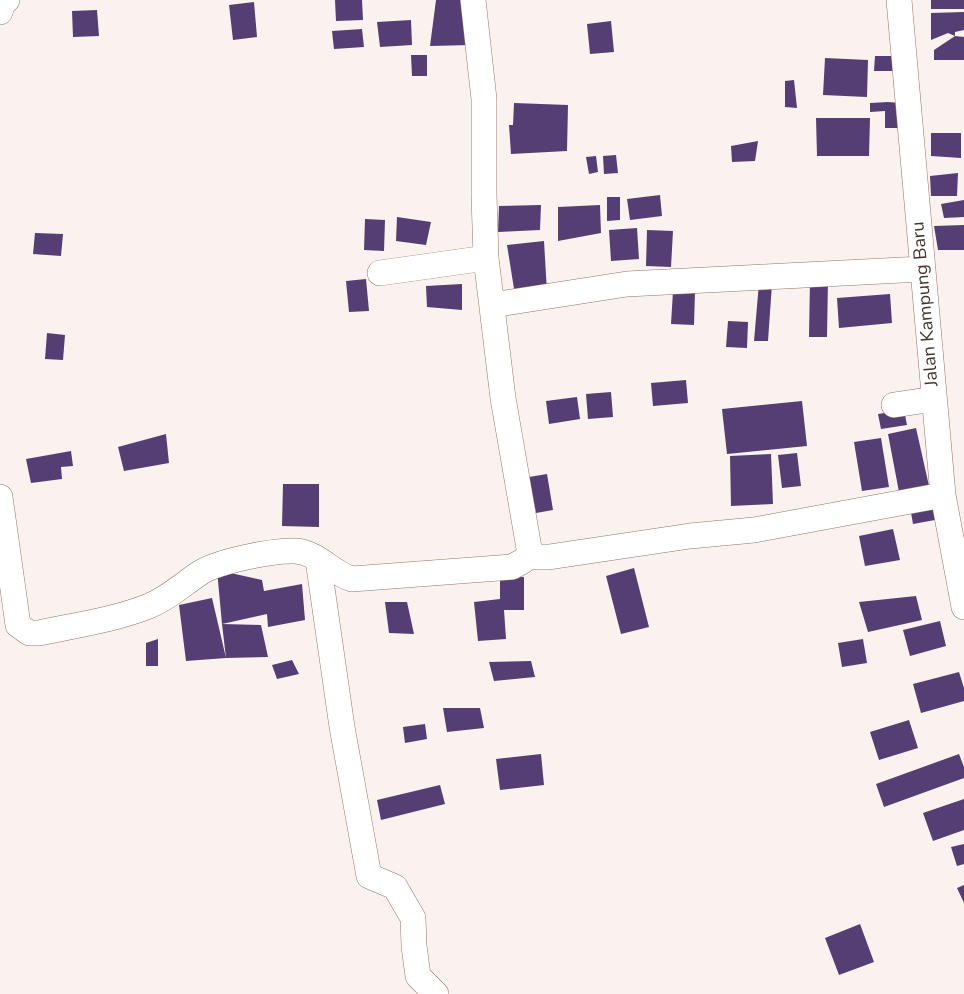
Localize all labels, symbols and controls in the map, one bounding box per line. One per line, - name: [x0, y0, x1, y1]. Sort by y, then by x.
- street label: Jalan Kampung Baru: [908, 221, 944, 387]

